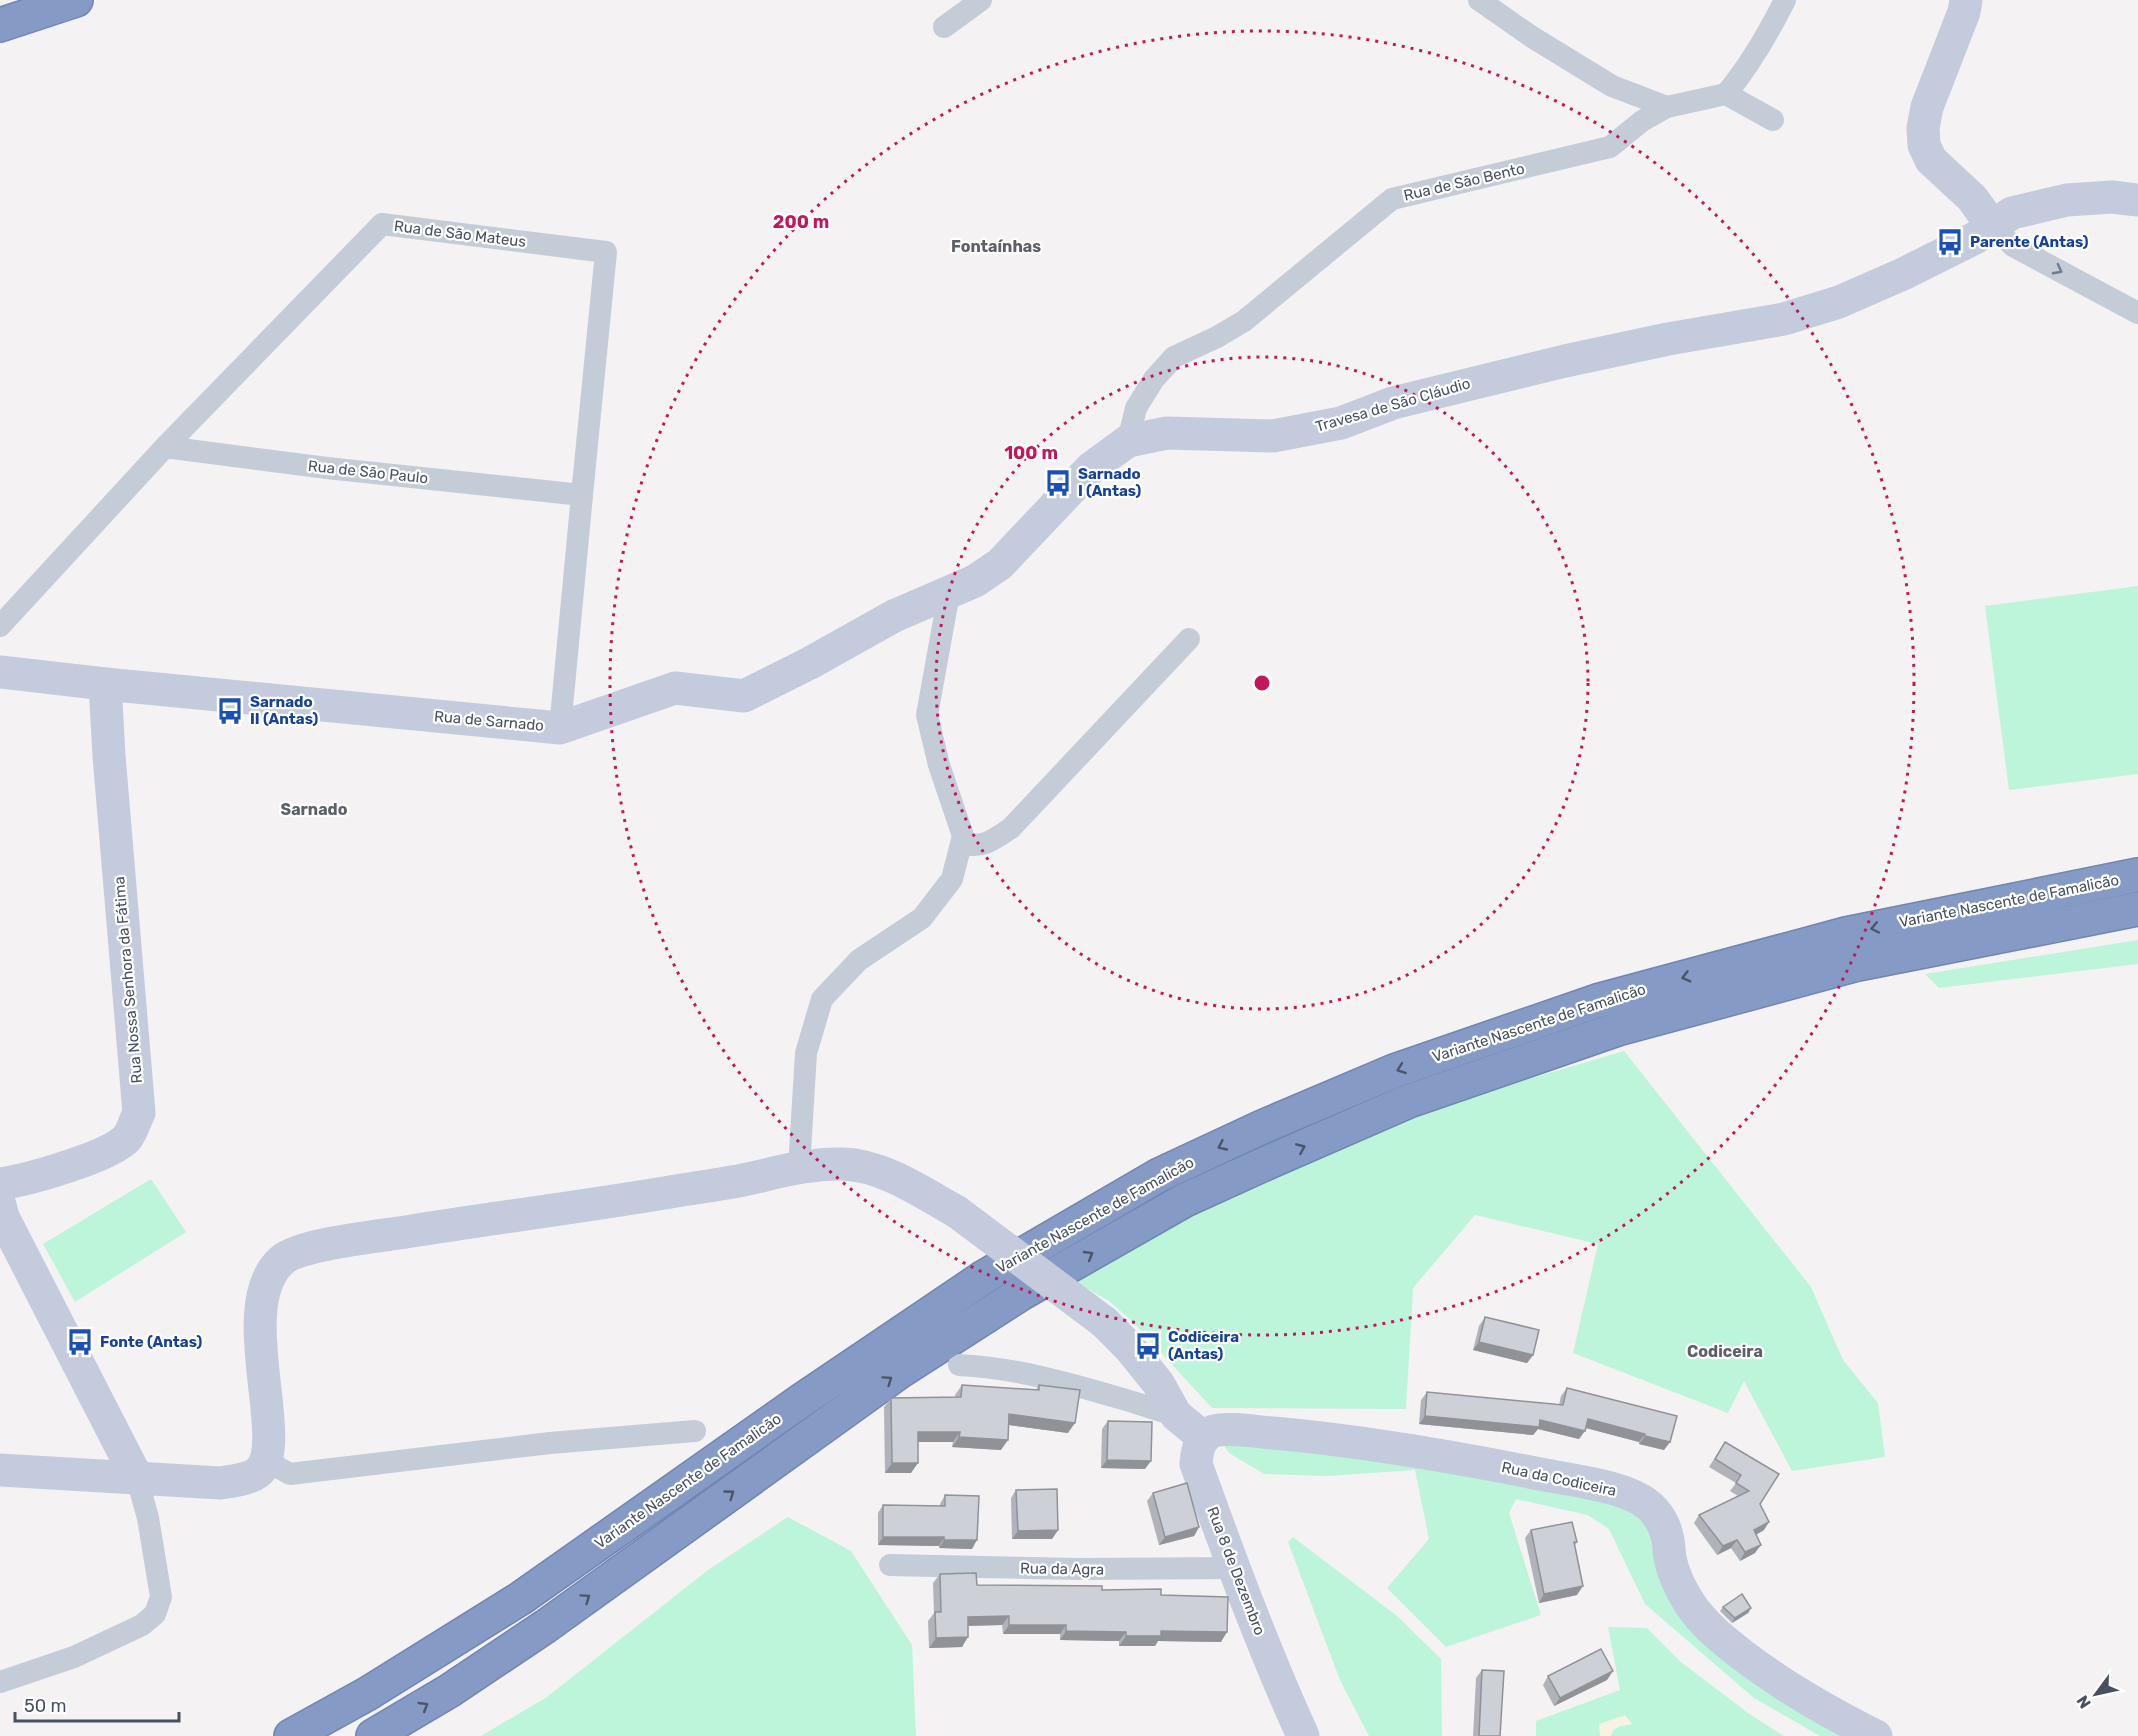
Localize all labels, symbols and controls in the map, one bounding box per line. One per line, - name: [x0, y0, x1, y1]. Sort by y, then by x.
- street label: Rua de São Bento: [1402, 159, 1526, 205]
- text: 200 m: [773, 211, 829, 233]
- street label: Rua de São Mateus: [393, 217, 527, 251]
- bus stop icon: Parente (Antas): [1935, 227, 1965, 257]
- place label: Parente (Antas): [1970, 233, 2089, 251]
- district label: Fontaínhas: [951, 237, 1041, 256]
- one-way arrow: [2052, 263, 2062, 274]
- street label: Travesa de São Cláudio: [1314, 374, 1472, 436]
- text: 100 m: [1004, 442, 1058, 464]
- street label: Rua de São Paulo: [307, 457, 429, 487]
- place label: Sarnado I (Antas): [1078, 465, 1142, 500]
- bus stop icon: Sarnado I (Antas): [1043, 468, 1073, 498]
- centre of rings: [1252, 673, 1272, 693]
- place label: Sarnado II (Antas): [250, 693, 318, 728]
- bus stop icon: Sarnado II (Antas): [215, 696, 245, 726]
- street label: Rua de Sarnado: [433, 707, 545, 735]
- district label: Sarnado: [281, 800, 348, 819]
- street label: Variante Nascente de Famalicão: [1898, 871, 2120, 931]
- street label: Rua Nossa Senhora da Fátima: [110, 876, 146, 1084]
- one-way arrow: [1870, 921, 1880, 934]
- one-way arrow: [1681, 970, 1692, 982]
- street label: Variante Nascente de Famalicão: [1430, 980, 1648, 1066]
- one-way arrow: [1396, 1061, 1406, 1074]
- one-way arrow: [1217, 1138, 1228, 1150]
- one-way arrow: [1294, 1143, 1305, 1155]
- street label: Variante Nascente de Famalicão: [993, 1153, 1197, 1277]
- one-way arrow: [1083, 1250, 1093, 1262]
- bus stop icon: Fonte (Antas): [65, 1327, 95, 1357]
- place label: Codiceira (Antas): [1168, 1328, 1239, 1363]
- bus stop icon: Codiceira (Antas): [1133, 1331, 1163, 1361]
- place label: Fonte (Antas): [100, 1333, 202, 1351]
- district label: Codiceira: [1687, 1342, 1763, 1361]
- one-way arrow: [882, 1376, 893, 1387]
- street label: Variante Nascente de Famalicão: [591, 1410, 785, 1552]
- street label: Rua da Codiceira: [1500, 1458, 1618, 1500]
- one-way arrow: [724, 1490, 735, 1501]
- street label: Rua 8 de Dezembro: [1203, 1504, 1269, 1638]
- street label: Rua da Agra: [1020, 1559, 1104, 1579]
- one-way arrow: [579, 1594, 590, 1605]
- north arrow: [2066, 1664, 2126, 1724]
- scale bar: [15, 1685, 178, 1723]
- text: N: [2073, 1692, 2095, 1712]
- text: 50 m: [24, 1695, 67, 1717]
- one-way arrow: [418, 1702, 428, 1714]

